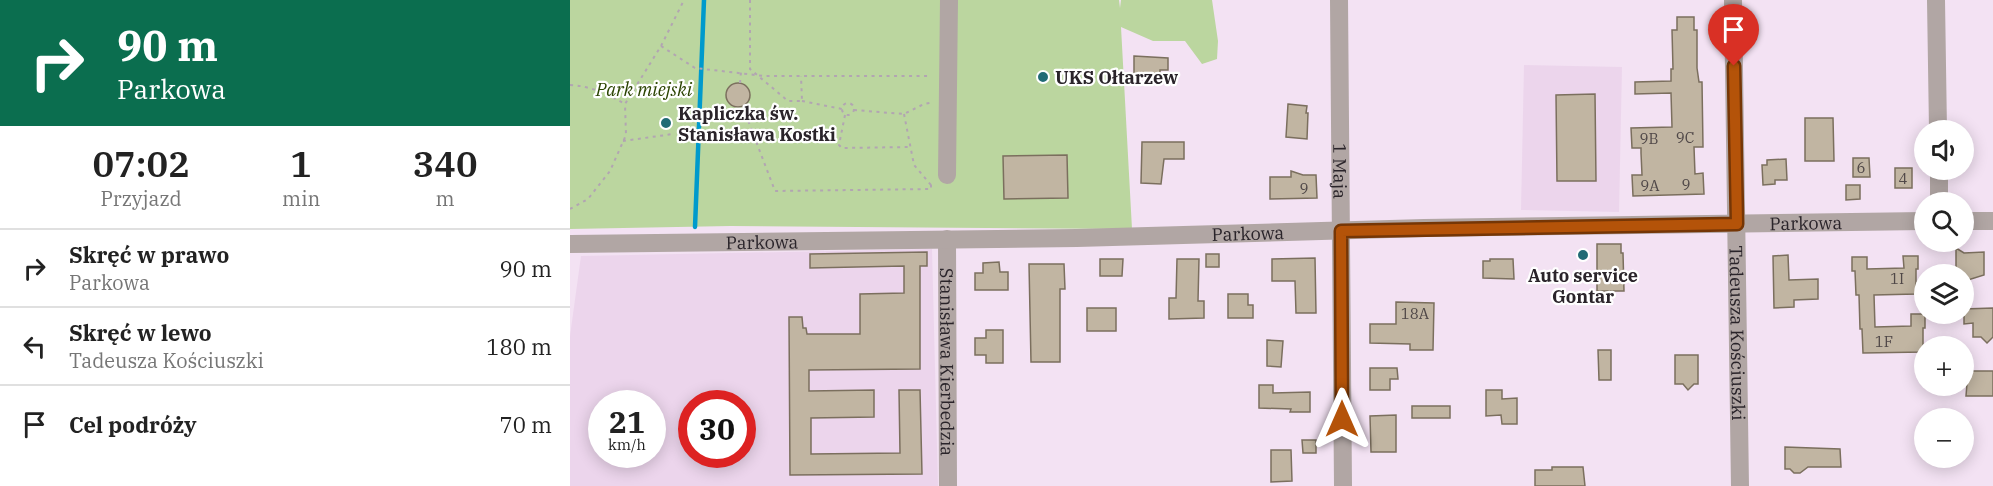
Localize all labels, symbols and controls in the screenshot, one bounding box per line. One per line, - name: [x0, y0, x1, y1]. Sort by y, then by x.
- pin: [1708, 4, 1759, 66]
- icon: arrive: [1717, 13, 1750, 46]
- text: 90 m: [117, 18, 218, 73]
- icon: right: [18, 24, 96, 102]
- place label: UKS Ołtarzew: [1055, 66, 1179, 89]
- marker: UKS Ołtarzew: [1036, 70, 1050, 84]
- text: Parkowa: [117, 71, 226, 106]
- park label: Park miejski: [595, 78, 693, 101]
- place label: Kapliczka św. Stanisława Kostki: [678, 102, 836, 146]
- marker: Kapliczka św. Stanisława Kostki: [659, 116, 673, 130]
- map controls: [1914, 120, 1974, 468]
- button: sound: [1914, 120, 1974, 180]
- house number: 9C: [1676, 128, 1694, 147]
- house number: 9B: [1639, 129, 1659, 148]
- text: 07:02: [92, 140, 190, 187]
- text: 1: [290, 140, 312, 187]
- text: 340: [413, 140, 478, 187]
- street label: 1 Maja: [1329, 143, 1352, 199]
- house number: 6: [1856, 158, 1866, 177]
- house number: 4: [1898, 169, 1908, 188]
- house number: 9: [1681, 175, 1691, 194]
- house number: 9A: [1640, 176, 1660, 195]
- house number: 9: [1299, 179, 1309, 198]
- text: Przyjazd: [100, 185, 182, 212]
- text: min: [282, 185, 320, 212]
- text: m: [436, 185, 455, 212]
- button: search: [1914, 192, 1974, 252]
- street label: Parkowa: [1769, 211, 1842, 235]
- street label: Parkowa: [1211, 221, 1285, 246]
- street label: Parkowa: [725, 230, 799, 254]
- text: Skręć w prawo: [69, 240, 229, 269]
- street label: Tadeusza Kościuszki: [1725, 245, 1751, 421]
- marker: Auto service Gontar: [1576, 248, 1590, 262]
- icon: right: [18, 252, 51, 285]
- text: 90 m: [500, 254, 552, 283]
- place label: Auto service Gontar: [1528, 264, 1638, 308]
- button: layers: [1914, 264, 1974, 324]
- street label: Stanisława Kierbedzia: [936, 268, 959, 456]
- text: Parkowa: [69, 269, 150, 296]
- house number: 1I: [1890, 269, 1904, 288]
- house number: 18A: [1401, 304, 1430, 323]
- text: Skręć w lewo: [69, 318, 212, 347]
- icon: left: [18, 330, 51, 363]
- text: 180 m: [486, 332, 552, 361]
- house number: 1F: [1875, 332, 1893, 351]
- button: +: [1914, 336, 1974, 396]
- text: Tadeusza Kościuszki: [69, 347, 264, 374]
- position arrow: [1310, 387, 1374, 451]
- speed limit sign: 30: [678, 390, 756, 468]
- text: 21: [609, 402, 645, 441]
- icon: arrive: [18, 408, 51, 441]
- button: −: [1914, 408, 1974, 468]
- text: Cel podróży: [69, 410, 197, 439]
- text: 70 m: [500, 410, 552, 439]
- text: km/h: [608, 435, 646, 454]

